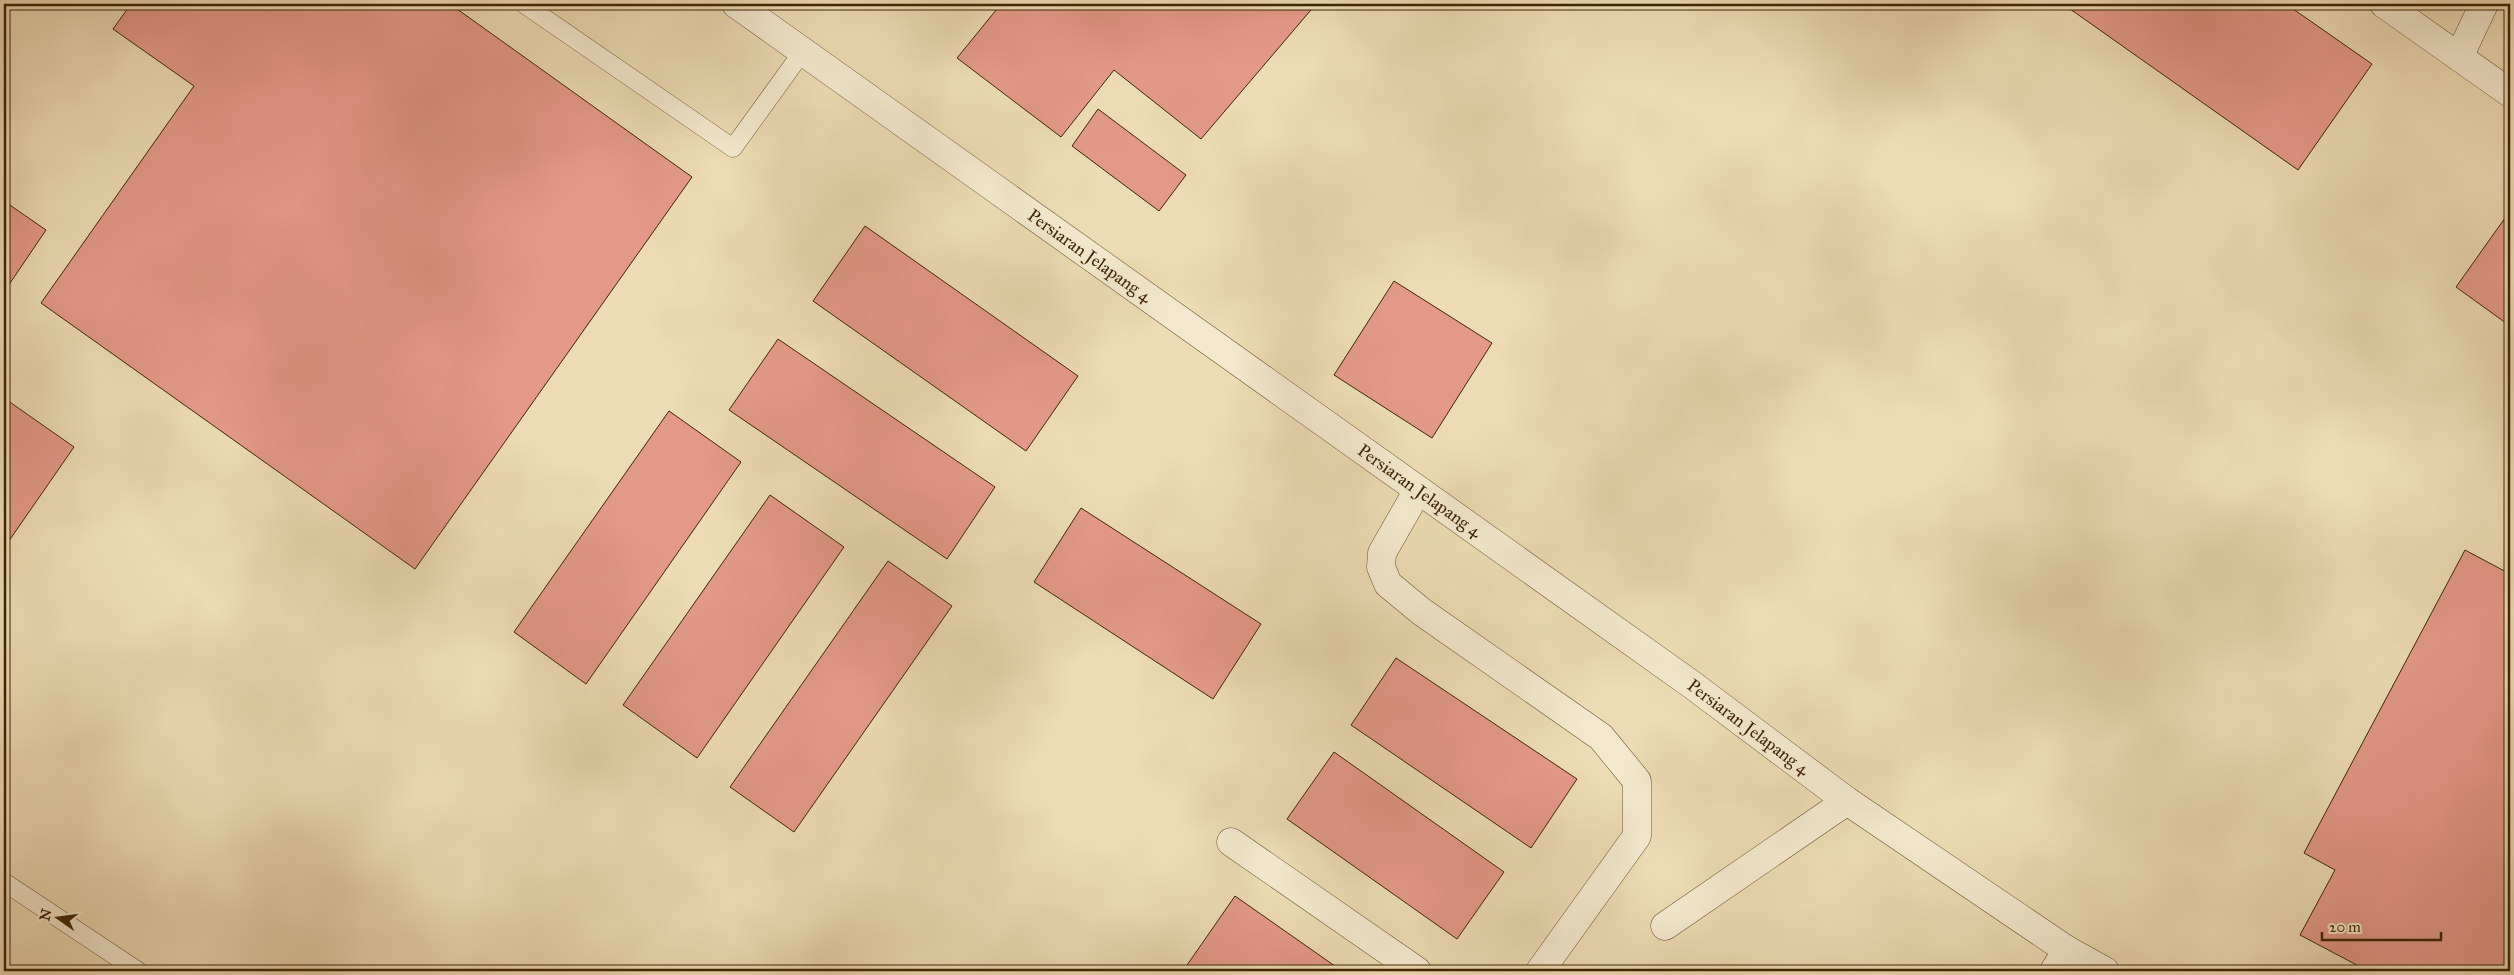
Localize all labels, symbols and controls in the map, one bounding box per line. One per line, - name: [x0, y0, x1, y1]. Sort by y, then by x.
- street label: Persiaran Jelapang 4: [1023, 204, 1157, 308]
- street label: Persiaran Jelapang 4: [1353, 439, 1486, 543]
- street label: Persiaran Jelapang 4: [1683, 674, 1814, 780]
- north arrow: [32, 892, 82, 942]
- text: N: [36, 907, 56, 923]
- scale bar: [2322, 910, 2440, 942]
- text: 20 m: [2329, 918, 2361, 936]

